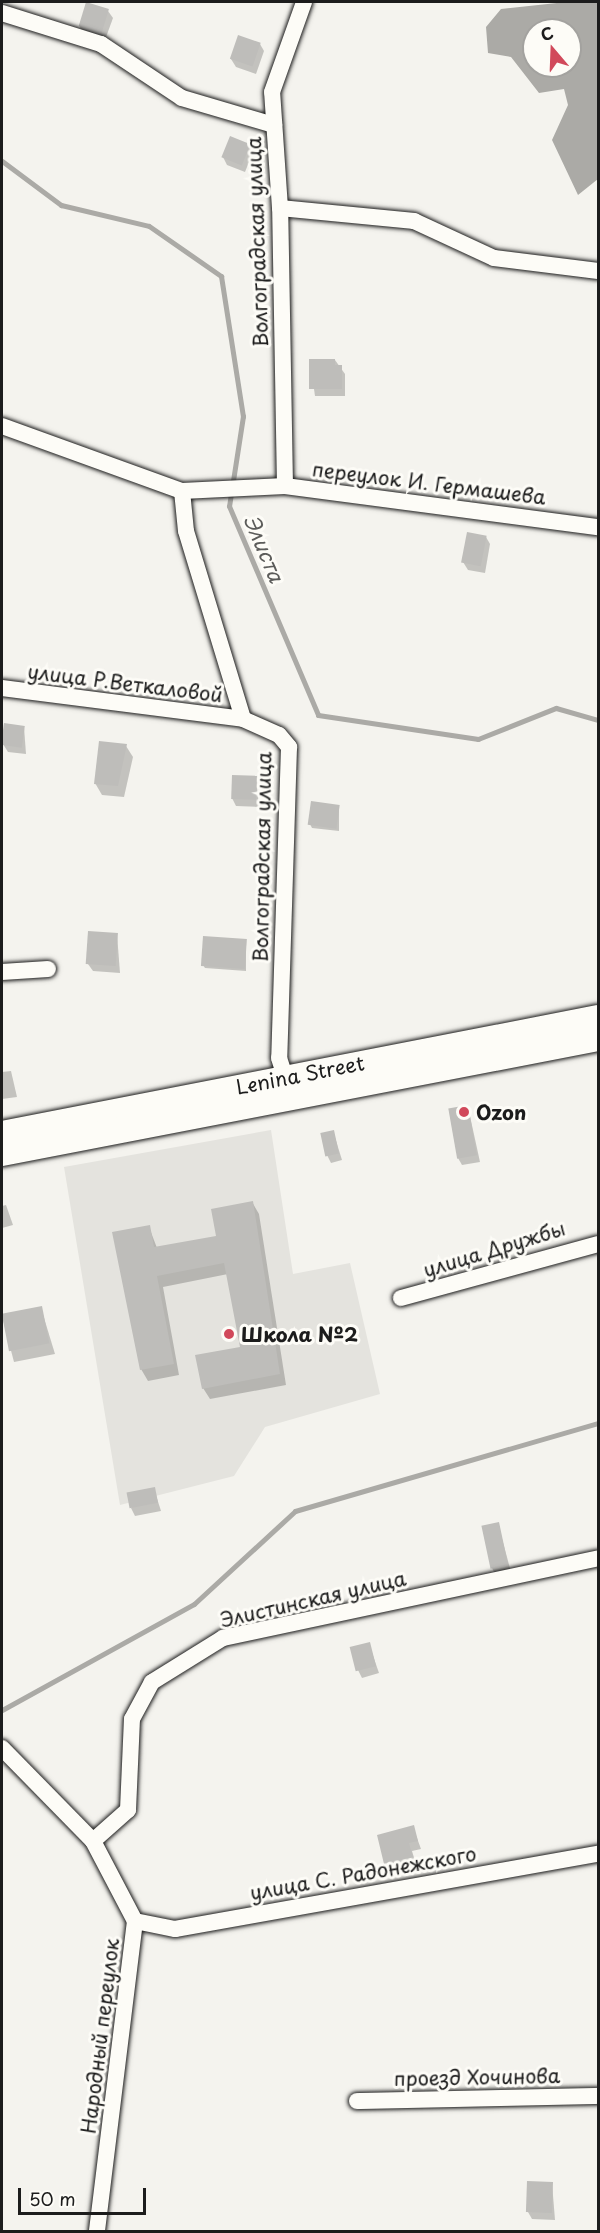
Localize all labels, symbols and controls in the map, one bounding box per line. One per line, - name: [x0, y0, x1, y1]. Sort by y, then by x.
- north arrow: [522, 18, 582, 78]
- text: С: [537, 20, 556, 46]
- street label: Волгоградская улица: [241, 136, 273, 348]
- street label: переулок И. Гермашева: [311, 457, 547, 509]
- water label: Элиста: [240, 510, 290, 586]
- street label: улица Р.Веткаловой: [26, 659, 224, 707]
- street label: Волгоградская улица: [248, 751, 276, 963]
- street label: Lenina Street: [234, 1051, 366, 1099]
- place label: Ozon: [476, 1100, 526, 1124]
- marker: Ozon: [457, 1105, 471, 1119]
- street label: улица Дружбы: [420, 1216, 568, 1282]
- place label: Школа №2: [241, 1322, 359, 1346]
- marker: Школа №2: [222, 1327, 236, 1341]
- street label: Элистинская улица: [217, 1566, 409, 1632]
- street label: улица С. Радонежского: [248, 1841, 478, 1905]
- street label: Народный переулок: [76, 1937, 124, 2135]
- street label: проезд Хочинова: [393, 2064, 561, 2090]
- scale bar: [21, 2176, 148, 2214]
- text: 50 m: [29, 2185, 76, 2212]

